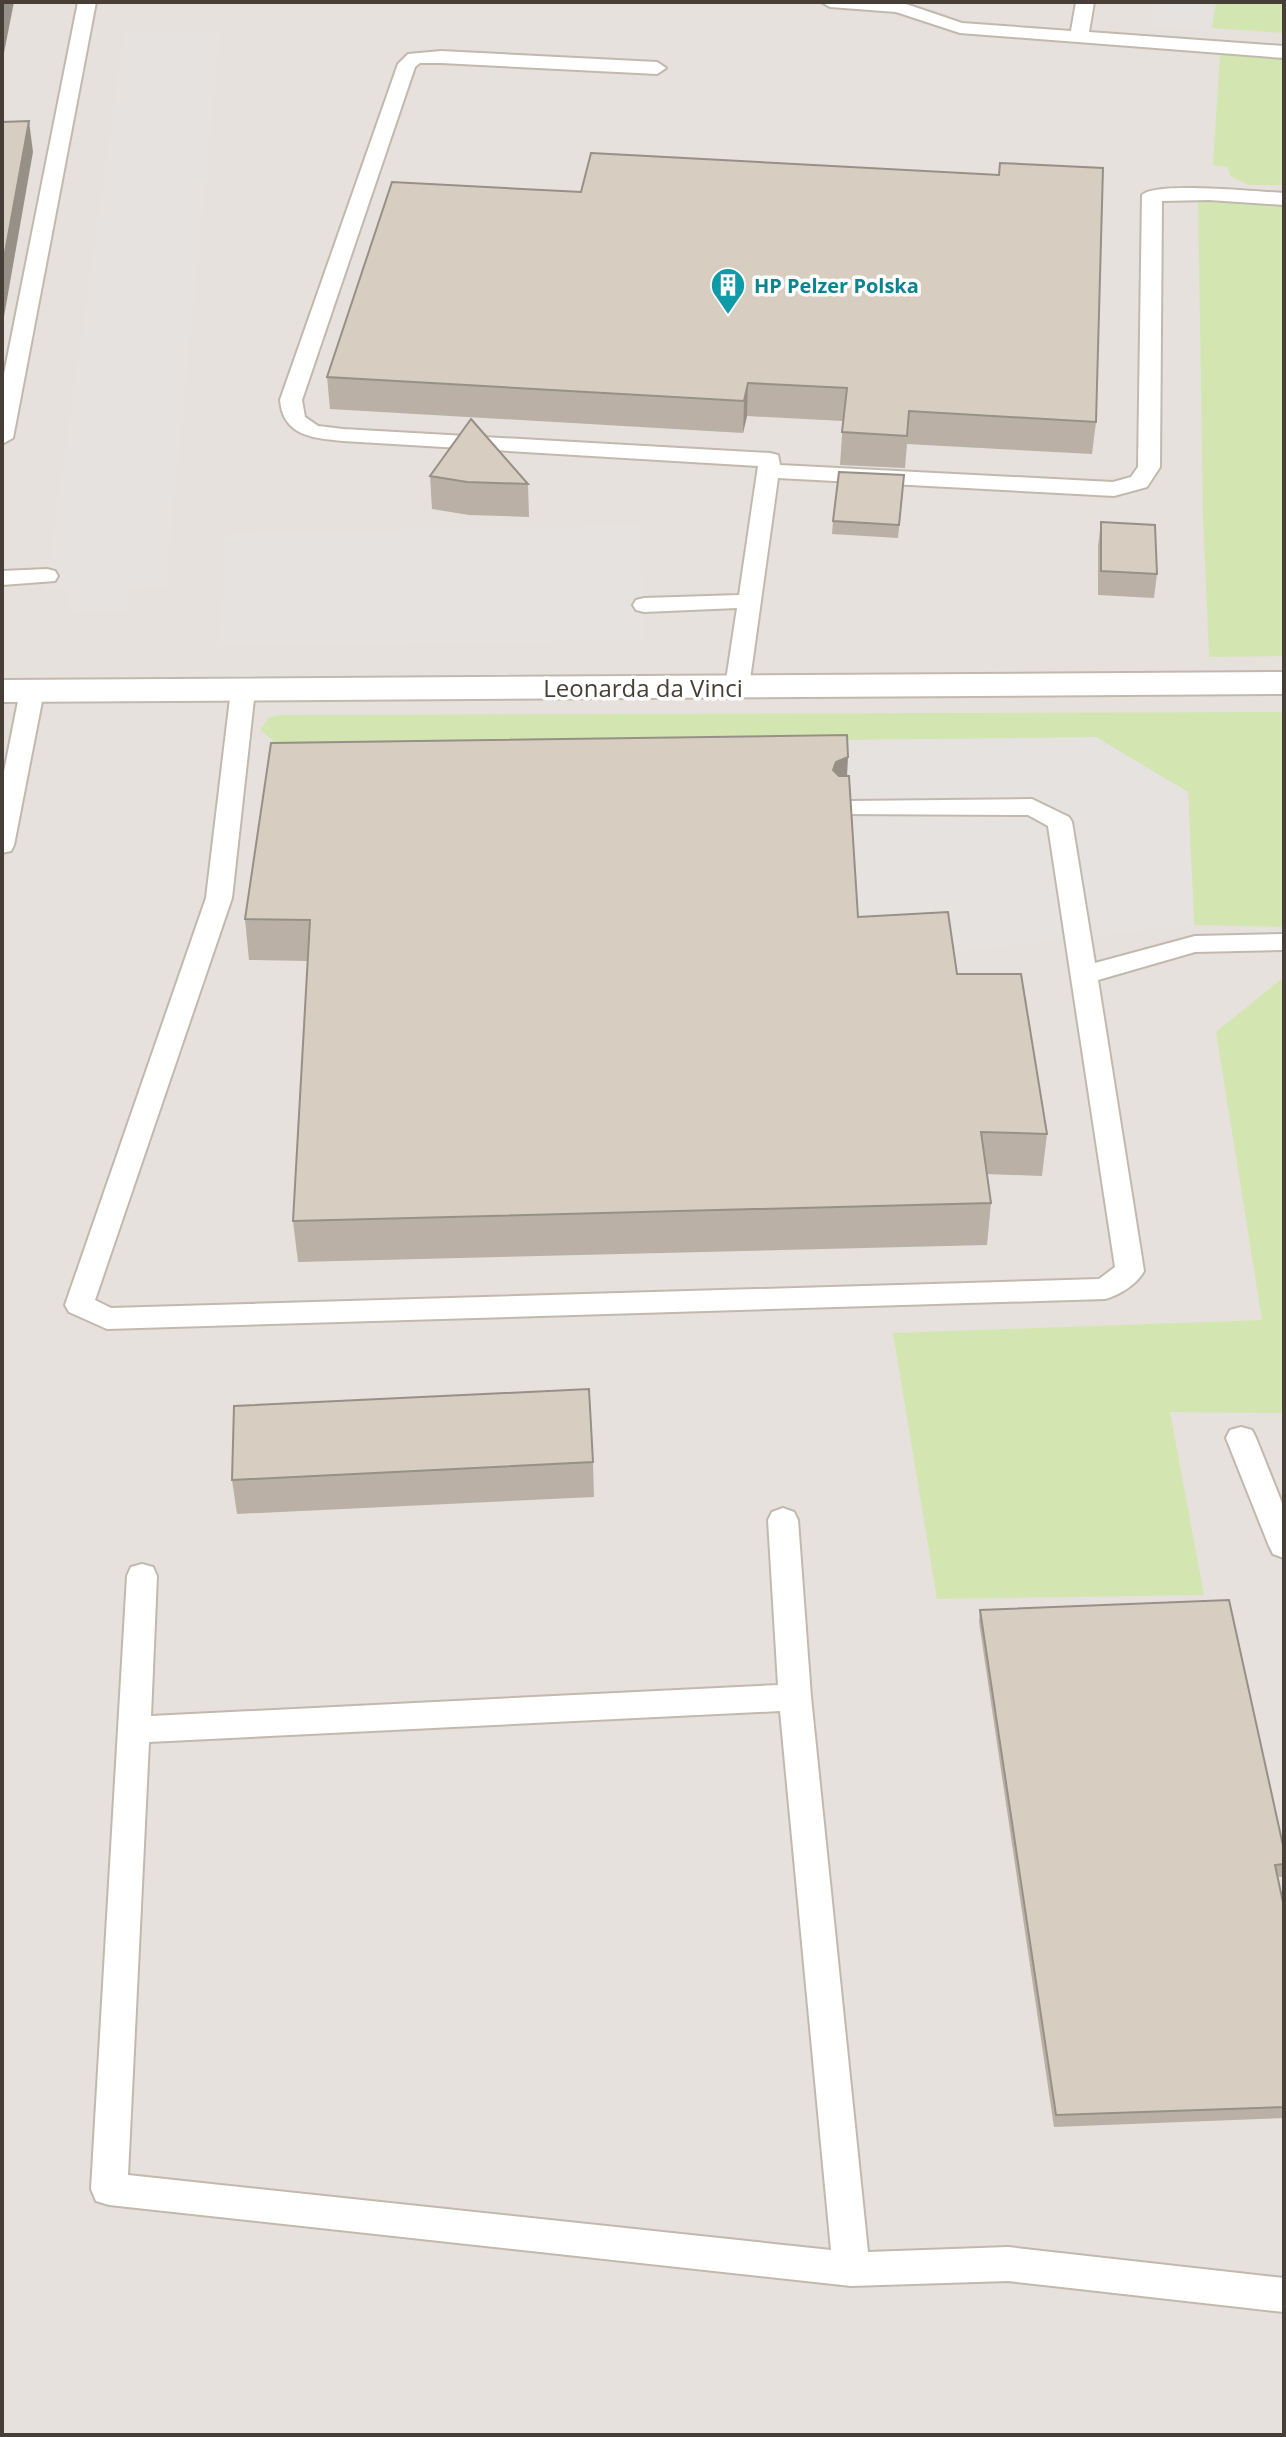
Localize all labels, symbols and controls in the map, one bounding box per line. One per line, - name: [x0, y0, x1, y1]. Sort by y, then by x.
- building icon: HP Pelzer Polska: [709, 266, 747, 316]
- place label: HP Pelzer Polska: [754, 272, 919, 299]
- street label: Leonarda da Vinci: [543, 671, 743, 704]

